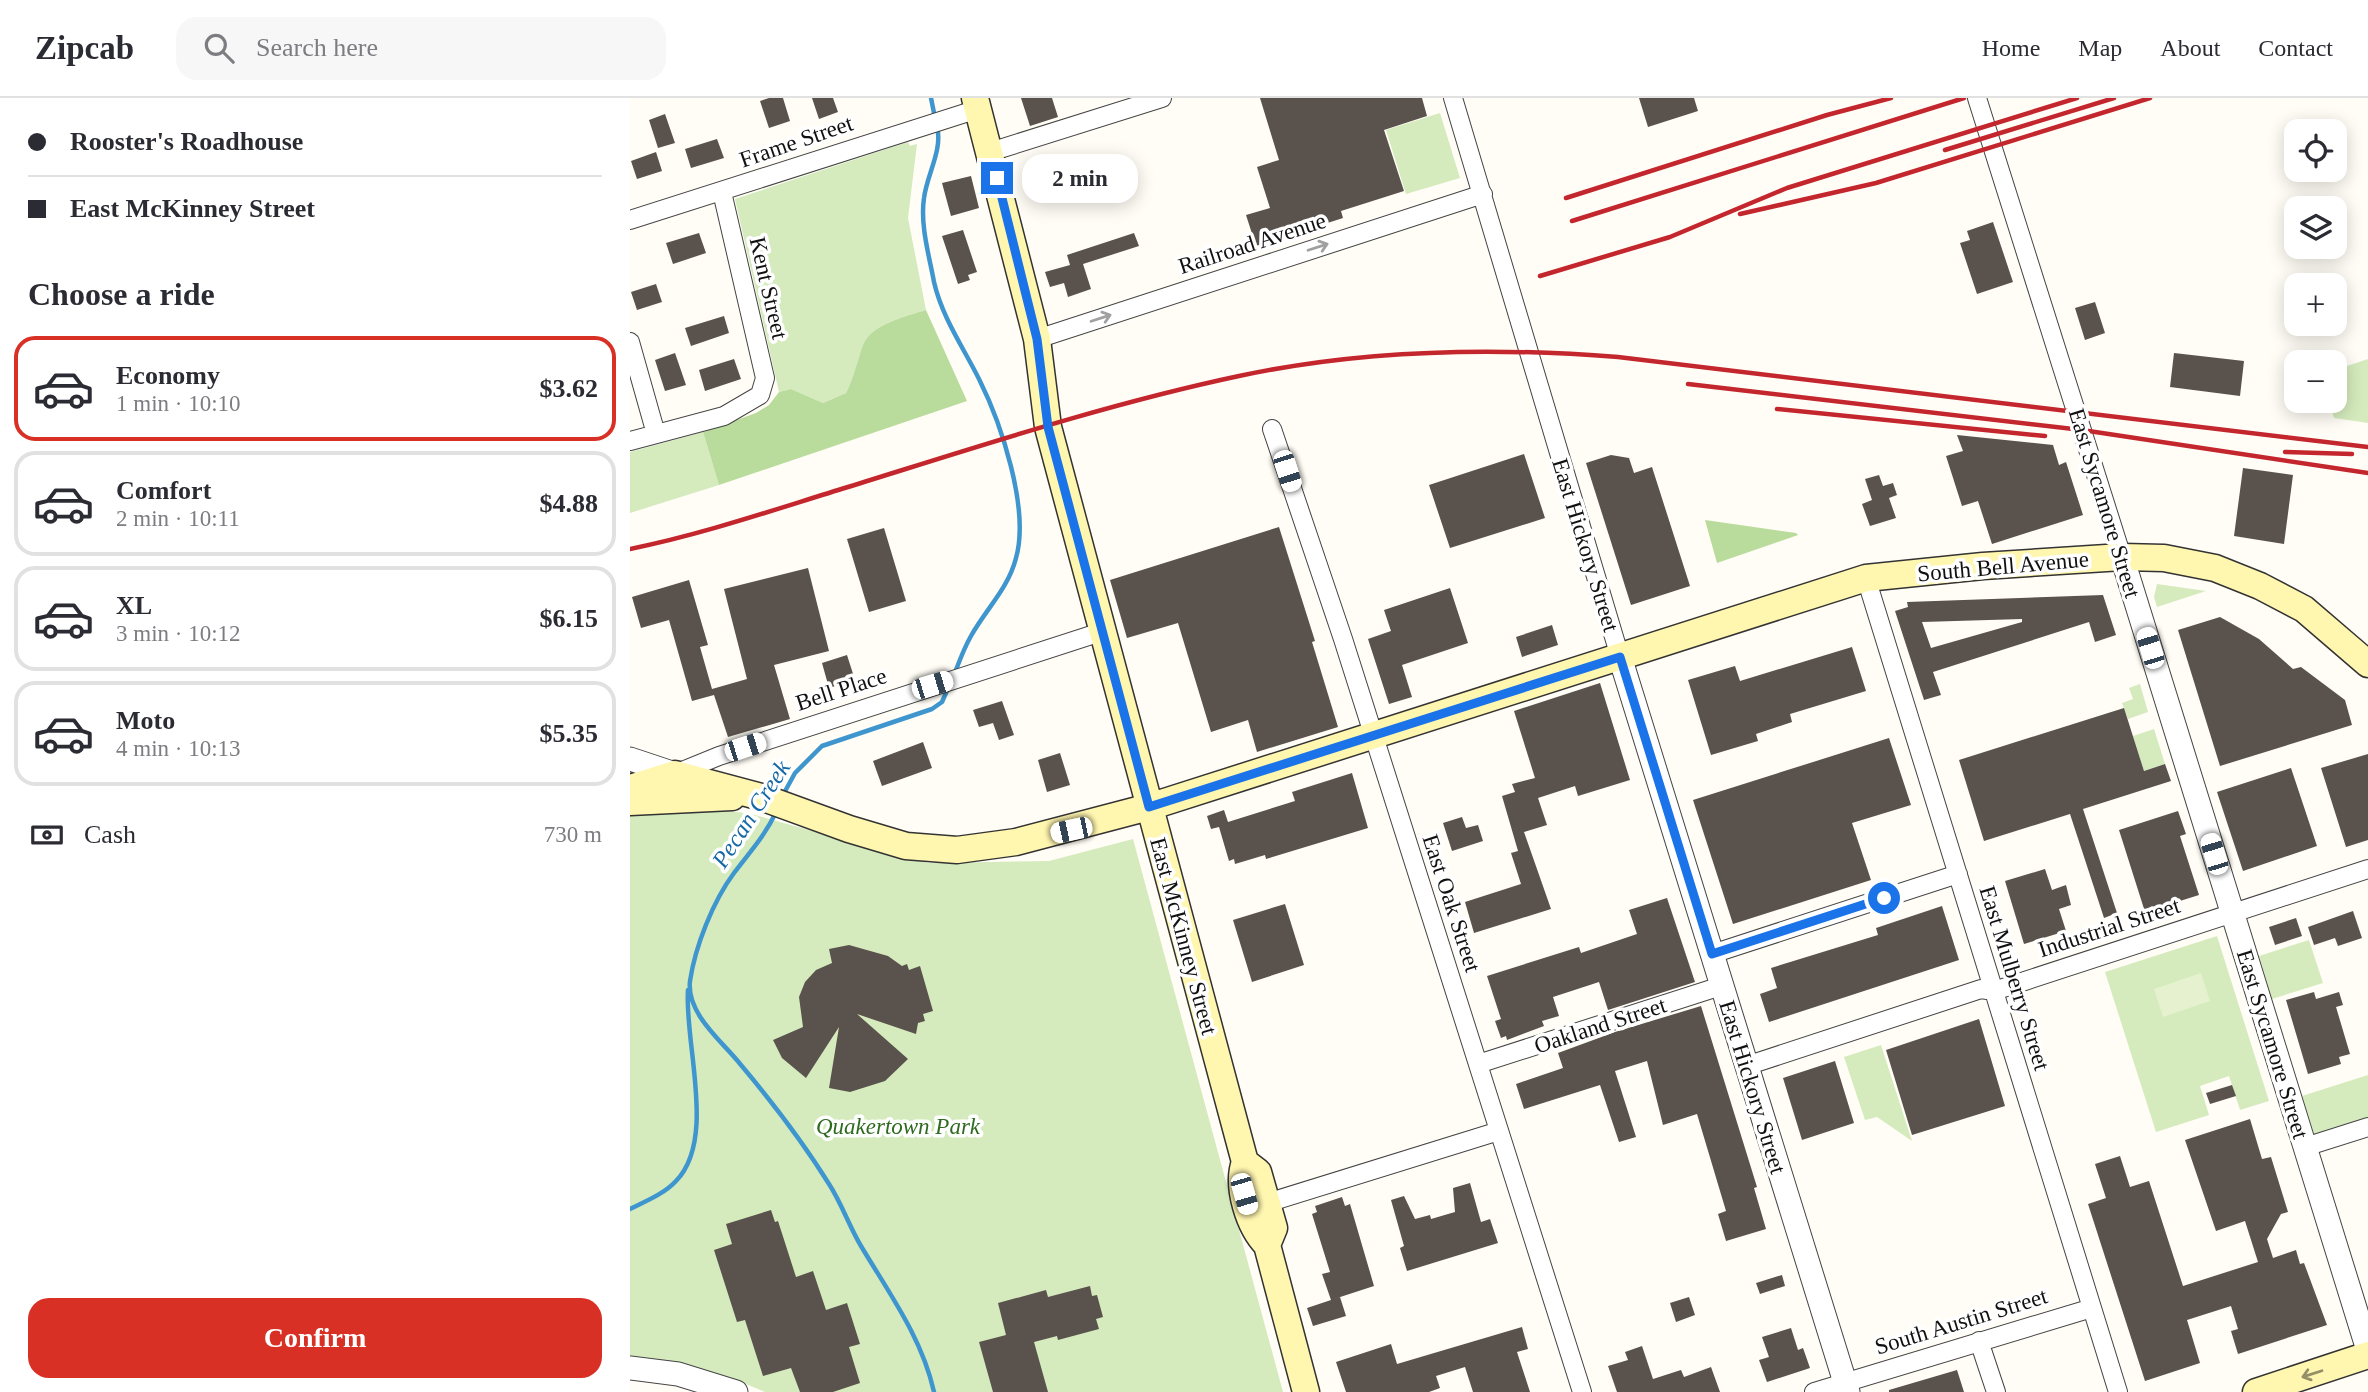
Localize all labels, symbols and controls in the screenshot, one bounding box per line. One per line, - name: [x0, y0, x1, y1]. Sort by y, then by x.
- search box: [176, 17, 666, 80]
- icon: search: [200, 29, 238, 67]
- text: Zipcab: [35, 30, 134, 66]
- text: Search here: [256, 33, 378, 62]
- text: Home: [1982, 35, 2040, 61]
- text: Map: [2078, 35, 2122, 61]
- text: About: [2160, 35, 2220, 61]
- text: Contact: [2258, 35, 2333, 61]
- street label: Frame Street: [736, 110, 857, 173]
- map controls: [2284, 119, 2347, 413]
- button: locate: [2284, 119, 2347, 182]
- text: Rooster's Roadhouse: [70, 127, 303, 156]
- callout: 2 min: [1022, 154, 1137, 202]
- route end: [981, 162, 1013, 194]
- text: 2 min: [1052, 166, 1108, 191]
- text: East McKinney Street: [70, 194, 315, 223]
- button: layers: [2284, 196, 2347, 259]
- street label: Railroad Avenue: [1175, 208, 1329, 279]
- street label: Kent Street: [745, 235, 793, 342]
- one-way arrow: [1306, 240, 1328, 253]
- button: +: [2284, 273, 2347, 336]
- text: Choose a ride: [28, 276, 215, 312]
- one-way arrow: [1090, 310, 1112, 323]
- button: −: [2284, 350, 2347, 413]
- icon: car: [32, 357, 95, 420]
- text: Economy: [116, 361, 220, 390]
- text: $3.62: [540, 374, 598, 403]
- text: 1 min · 10:10: [116, 391, 241, 416]
- street label: East Sycamore Street: [2064, 405, 2145, 601]
- car: [1271, 448, 1304, 494]
- street label: East Hickory Street: [1547, 455, 1624, 636]
- icon: car: [32, 472, 95, 535]
- text: Comfort: [116, 476, 211, 505]
- text: $4.88: [540, 489, 598, 518]
- text: 2 min · 10:11: [116, 506, 240, 531]
- street label: South Bell Avenue: [1916, 547, 2090, 586]
- icon: car: [32, 587, 95, 650]
- text: XL: [116, 591, 152, 620]
- text: $6.15: [540, 604, 598, 633]
- text: 3 min · 10:12: [116, 621, 241, 646]
- car: [2134, 625, 2167, 671]
- street label: Bell Place: [793, 663, 890, 716]
- car: [909, 669, 956, 701]
- icon: car: [32, 702, 95, 765]
- text: Moto: [116, 706, 175, 735]
- text: $5.35: [540, 719, 598, 748]
- car: [722, 731, 769, 763]
- text: 4 min · 10:13: [116, 736, 241, 761]
- water label: Pecan Creek: [706, 755, 795, 873]
- car: [1049, 815, 1094, 845]
- icon: cash: [28, 816, 66, 854]
- text: Cash: [84, 820, 136, 849]
- text: 730 m: [544, 822, 602, 847]
- street label: East Oak Street: [1418, 831, 1486, 976]
- car: [2198, 831, 2231, 877]
- street label: East McKinney Street: [1145, 835, 1222, 1038]
- route start: [1868, 882, 1900, 914]
- street label: East Mulberry Street: [1975, 883, 2055, 1074]
- street label: Industrial Street: [2035, 893, 2184, 962]
- street label: East Sycamore Street: [2232, 946, 2313, 1142]
- street label: Oakland Street: [1531, 992, 1670, 1059]
- street label: East Hickory Street: [1714, 997, 1791, 1178]
- park label: Quakertown Park: [816, 1114, 981, 1139]
- car: [1229, 1171, 1260, 1217]
- street label: South Austin Street: [1872, 1283, 2051, 1360]
- button: Confirm: [28, 1298, 602, 1378]
- one-way arrow: [2301, 1368, 2323, 1381]

